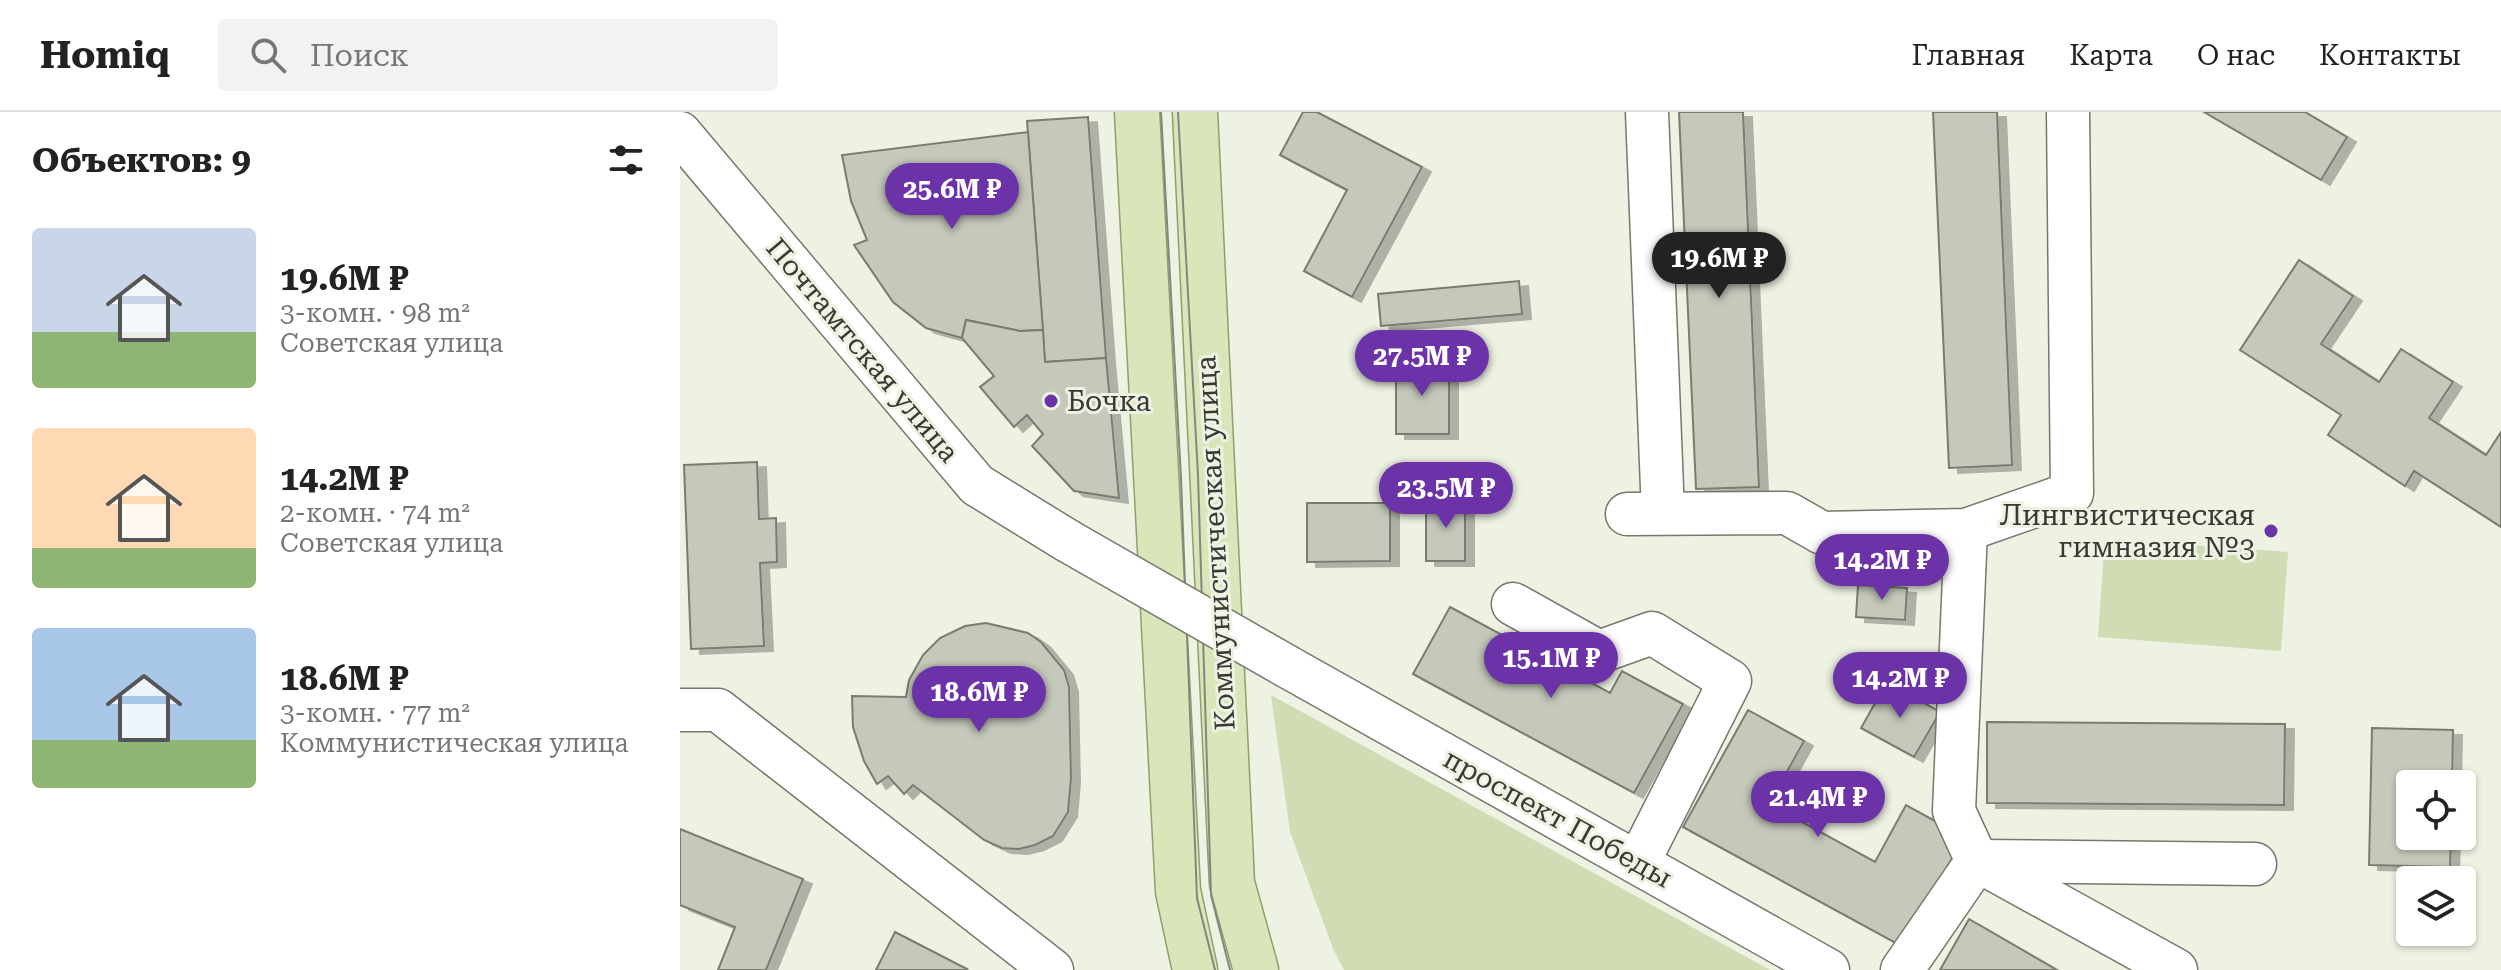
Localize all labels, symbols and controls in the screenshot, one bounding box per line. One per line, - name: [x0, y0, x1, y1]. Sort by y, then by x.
- search box: [218, 19, 778, 91]
- text: Homiq: [40, 33, 170, 77]
- icon: search: [246, 33, 290, 77]
- text: Поиск: [310, 38, 409, 73]
- text: Главная: [1911, 39, 2025, 72]
- text: Карта: [2069, 39, 2153, 72]
- text: О нас: [2197, 39, 2275, 72]
- text: Контакты: [2319, 39, 2461, 72]
- icon: filters: [604, 138, 648, 182]
- text: Объектов: 9: [32, 140, 251, 180]
- pin: 25.6M ₽: [878, 163, 1026, 231]
- text: 25.6M ₽: [903, 174, 1001, 204]
- street label: Почтамтская улица: [759, 232, 966, 469]
- pin: 19.6M ₽: [1645, 232, 1793, 300]
- text: 19.6M ₽: [1670, 243, 1768, 273]
- text: 19.6M ₽: [280, 258, 408, 298]
- icon: home: [96, 260, 192, 356]
- text: 3-комн. · 98 m²: [280, 298, 470, 328]
- text: Советская улица: [280, 328, 503, 358]
- pin: 27.5M ₽: [1348, 330, 1496, 398]
- text: 27.5M ₽: [1373, 341, 1471, 371]
- street label: Коммунистическая улица: [1189, 355, 1242, 731]
- place label: Бочка: [1067, 385, 1151, 418]
- marker: Бочка: [1042, 392, 1060, 410]
- text: 14.2M ₽: [280, 458, 408, 498]
- icon: home: [96, 460, 192, 556]
- pin: 23.5M ₽: [1372, 462, 1520, 530]
- text: 23.5M ₽: [1397, 473, 1495, 503]
- text: 2-комн. · 74 m²: [280, 498, 470, 528]
- place label: Лингвистическая гимназия №3: [2000, 499, 2255, 564]
- marker: Лингвистическая гимназия №3: [2262, 522, 2280, 540]
- text: Советская улица: [280, 528, 503, 558]
- pin: 14.2M ₽: [1808, 534, 1956, 602]
- text: 14.2M ₽: [1833, 545, 1931, 575]
- pin: 15.1M ₽: [1477, 632, 1625, 700]
- text: 15.1M ₽: [1502, 643, 1600, 673]
- pin: 14.2M ₽: [1826, 652, 1974, 720]
- text: 18.6M ₽: [280, 658, 408, 698]
- icon: home: [96, 660, 192, 756]
- text: 14.2M ₽: [1851, 663, 1949, 693]
- pin: 18.6M ₽: [905, 666, 1053, 734]
- text: 18.6M ₽: [930, 677, 1028, 707]
- text: 3-комн. · 77 m²: [280, 698, 470, 728]
- text: Коммунистическая улица: [280, 728, 628, 758]
- street label: проспект Победы: [1438, 742, 1678, 895]
- map controls: [2396, 770, 2476, 946]
- button: locate: [2396, 770, 2476, 850]
- pin: 21.4M ₽: [1744, 771, 1892, 839]
- text: 21.4M ₽: [1769, 782, 1867, 812]
- button: layers: [2396, 866, 2476, 946]

